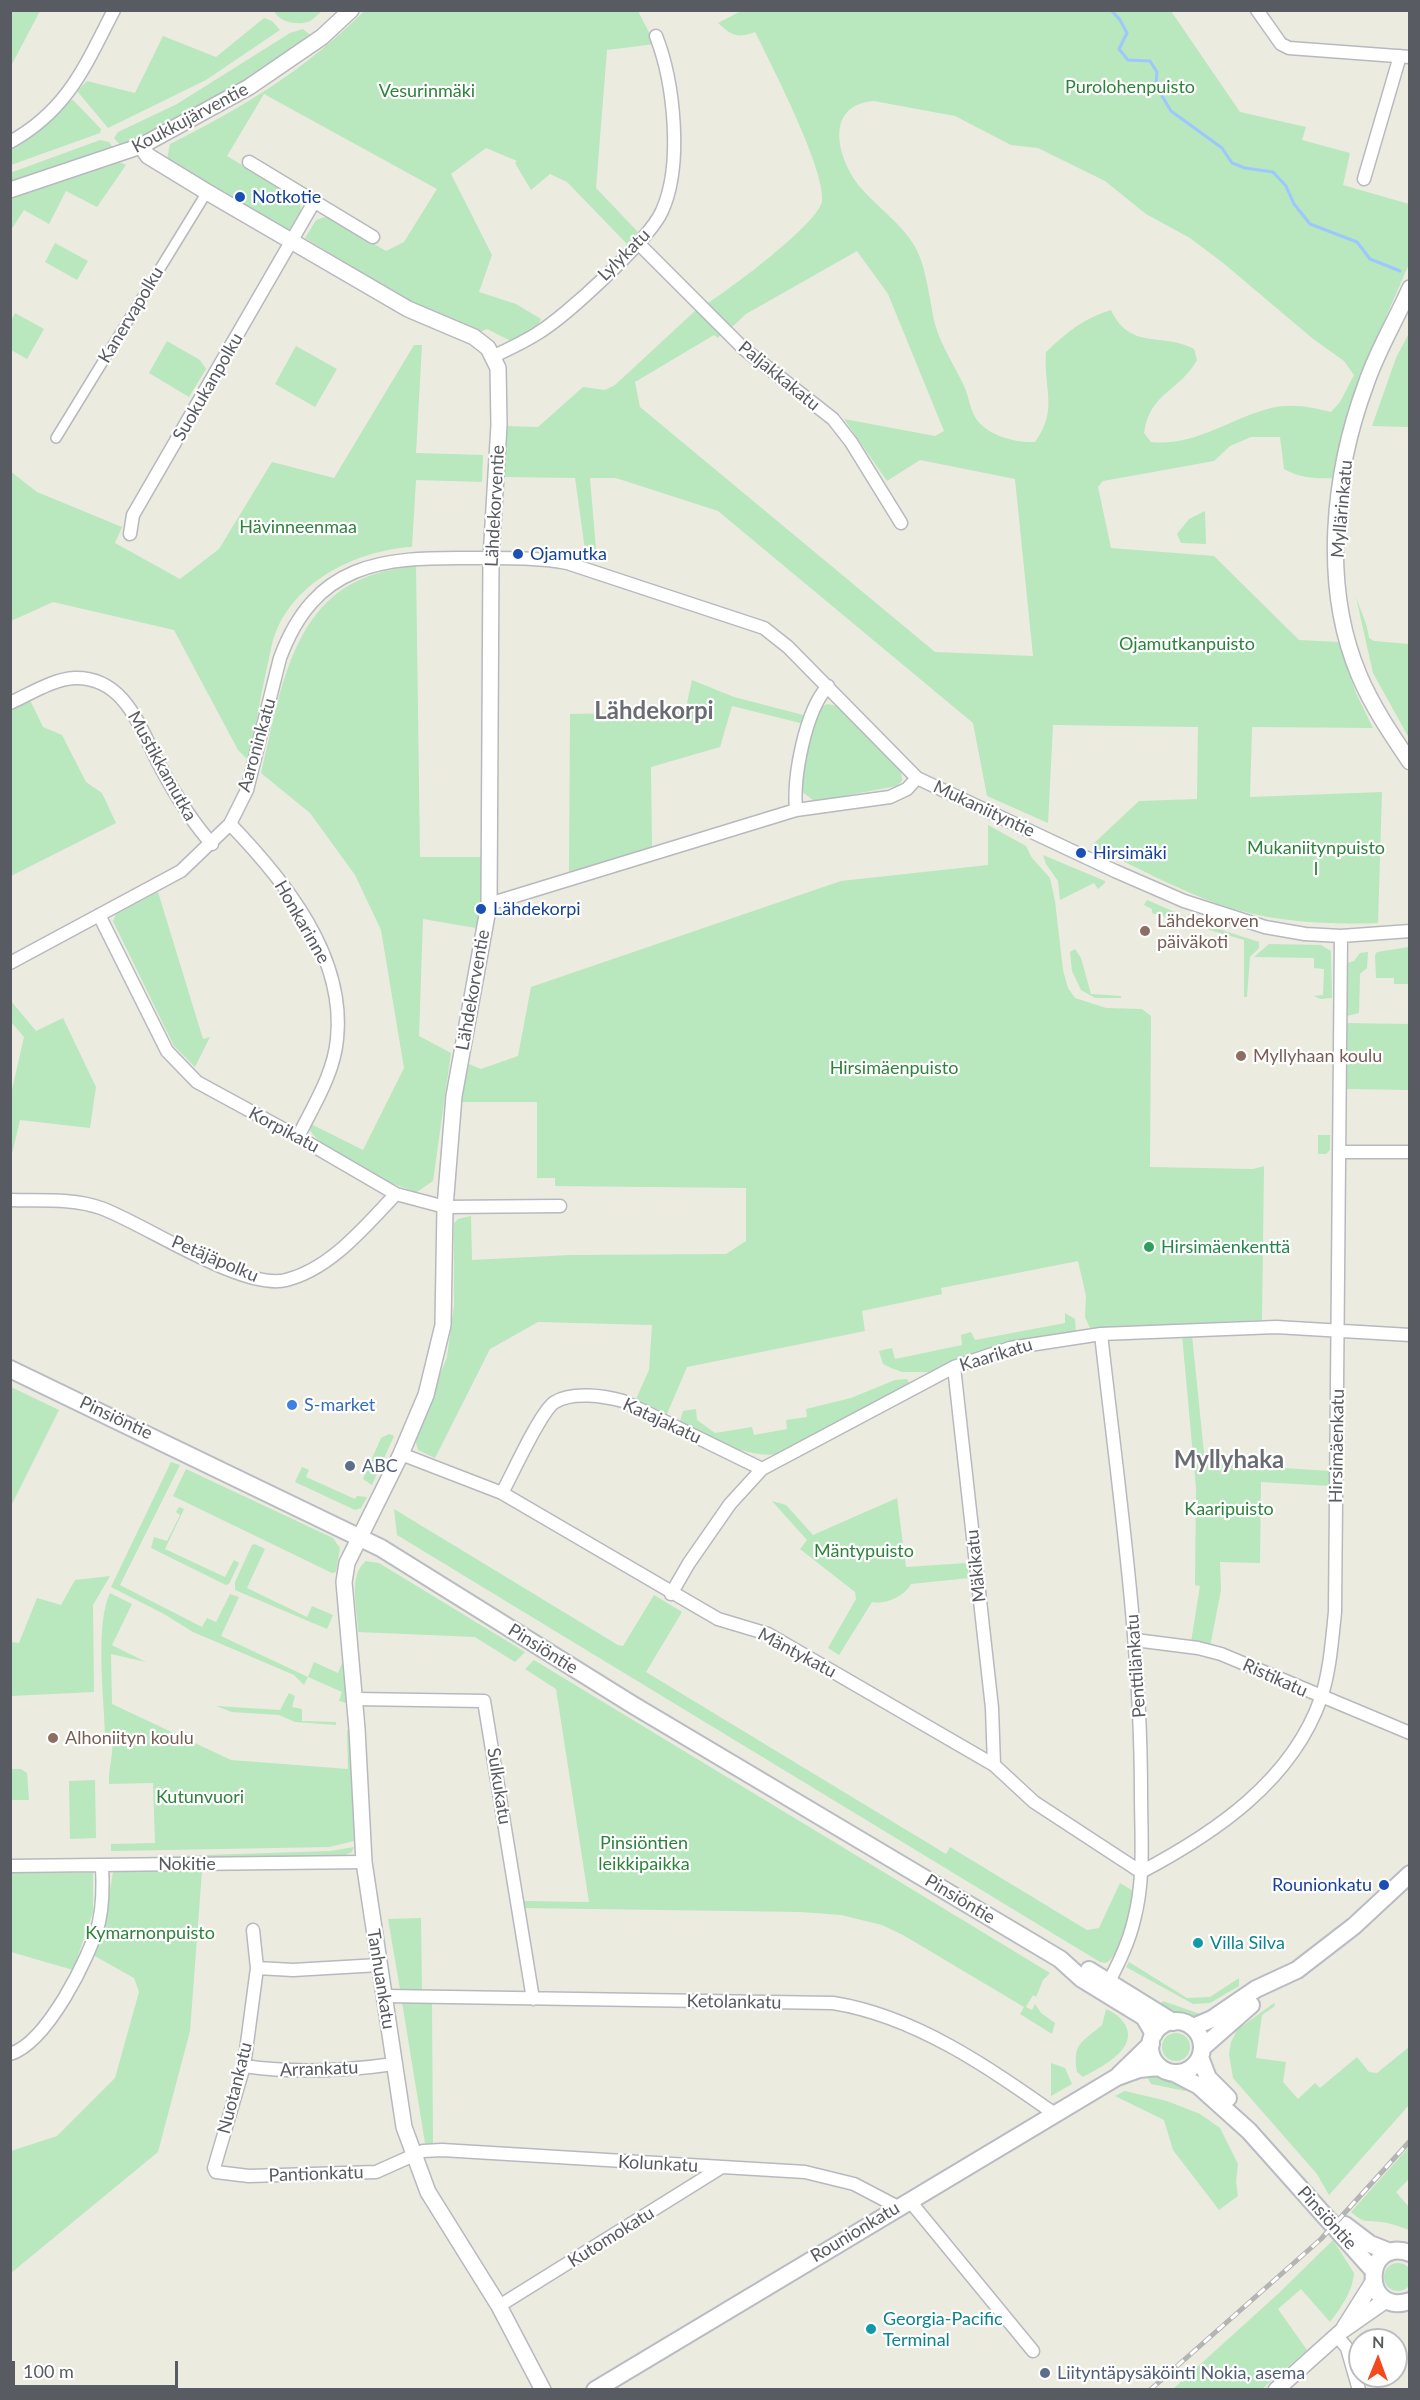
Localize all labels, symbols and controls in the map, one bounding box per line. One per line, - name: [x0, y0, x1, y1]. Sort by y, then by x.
- park label: Purolohenpuisto: [1065, 76, 1195, 98]
- street label: Koukkujärventie: [128, 78, 252, 158]
- park label: Vesurinmäki: [379, 80, 475, 102]
- place label: Notkotie: [252, 186, 321, 208]
- marker: Notkotie: [233, 190, 247, 204]
- street label: Lylykatu: [593, 224, 655, 286]
- street label: Kanervapolku: [94, 263, 168, 367]
- street label: Suokukanpolku: [168, 329, 248, 445]
- street label: Paljakkakatu: [734, 337, 824, 415]
- street label: Lähdekorventie: [481, 444, 509, 568]
- street label: Myllärinkatu: [1327, 459, 1357, 559]
- park label: Hävinneenmaa: [239, 516, 357, 538]
- place label: Ojamutka: [530, 543, 607, 565]
- marker: Ojamutka: [511, 547, 525, 561]
- park label: Ojamutkanpuisto: [1119, 633, 1255, 655]
- street label: Aaroninkatu: [233, 696, 281, 794]
- district label: Lähdekorpi: [594, 697, 714, 725]
- street label: Mustikkamutka: [123, 707, 201, 825]
- street label: Mukaniityntie: [930, 776, 1038, 842]
- park label: Mukaniitynpuisto I: [1247, 837, 1385, 880]
- place label: Hirsimäki: [1093, 842, 1167, 864]
- marker: Hirsimäki: [1074, 846, 1088, 860]
- street label: Honkarinne: [270, 877, 334, 967]
- place label: Lähdekorpi: [493, 898, 581, 920]
- marker: Lähdekorpi: [474, 902, 488, 916]
- place label: Lähdekorven päiväkoti: [1157, 910, 1259, 952]
- marker: Lähdekorven päiväkoti: [1138, 924, 1152, 938]
- street label: Lähdekorventie: [452, 928, 494, 1052]
- place label: Myllyhaan koulu: [1253, 1045, 1382, 1067]
- marker: Myllyhaan koulu: [1234, 1049, 1248, 1063]
- park label: Hirsimäenpuisto: [830, 1057, 958, 1079]
- street label: Korpikatu: [245, 1102, 323, 1158]
- street label: Petäjäpolku: [168, 1231, 262, 1287]
- place label: Hirsimäenkenttä: [1161, 1236, 1290, 1258]
- marker: Hirsimäenkenttä: [1142, 1240, 1156, 1254]
- street label: Kaarikatu: [957, 1334, 1035, 1376]
- street label: Hirsimäenkatu: [1325, 1389, 1349, 1503]
- street label: Pinsiöntie: [76, 1392, 156, 1444]
- street label: Katajakatu: [619, 1393, 705, 1449]
- place label: S-market: [304, 1394, 375, 1416]
- marker: S-market: [285, 1398, 299, 1412]
- district label: Myllyhaka: [1174, 1446, 1284, 1474]
- place label: ABC: [362, 1455, 398, 1477]
- marker: ABC: [343, 1459, 357, 1473]
- park label: Kaaripuisto: [1184, 1498, 1274, 1520]
- street label: Mäkikatu: [961, 1528, 991, 1604]
- park label: Mäntypuisto: [814, 1540, 914, 1562]
- street label: Penttilänkatu: [1122, 1613, 1150, 1719]
- street label: Pinsiöntie: [504, 1619, 582, 1679]
- street label: Mäntykatu: [754, 1623, 840, 1683]
- street label: Ristikatu: [1239, 1654, 1311, 1702]
- place label: Alhoniityn koulu: [65, 1727, 194, 1749]
- marker: Alhoniityn koulu: [46, 1731, 60, 1745]
- street label: Sulkukatu: [482, 1746, 516, 1826]
- park label: Kutunvuori: [156, 1786, 244, 1808]
- park label: Pinsiöntien leikkipaikka: [598, 1832, 690, 1874]
- street label: Nokitie: [158, 1853, 216, 1875]
- street label: Pinsiöntie: [921, 1870, 999, 1928]
- place label: Rounionkatu: [1272, 1874, 1372, 1896]
- marker: Rounionkatu: [1377, 1878, 1391, 1892]
- park label: Kymarnonpuisto: [85, 1922, 215, 1944]
- street label: Tanhuankatu: [362, 1927, 400, 2031]
- place label: Villa Silva: [1210, 1932, 1285, 1954]
- marker: Villa Silva: [1191, 1936, 1205, 1950]
- street label: Ketolankatu: [686, 1990, 782, 2014]
- street label: Nuotankatu: [213, 2040, 257, 2136]
- street label: Arrankatu: [279, 2057, 359, 2081]
- street label: Kolunkatu: [617, 2151, 699, 2177]
- street label: Pantionkatu: [268, 2162, 364, 2186]
- street label: Pinsiöntie: [1293, 2182, 1361, 2254]
- street label: Rounionkatu: [807, 2197, 903, 2267]
- street label: Kutomokatu: [564, 2202, 658, 2272]
- place label: Georgia-Pacific Terminal: [883, 2308, 1003, 2350]
- marker: Georgia-Pacific Terminal: [864, 2322, 878, 2336]
- north arrow: [1348, 2328, 1408, 2388]
- text: N: [1372, 2332, 1385, 2351]
- scale bar: [15, 2349, 182, 2387]
- text: 100 m: [23, 2360, 74, 2382]
- place label: Liityntäpysäköinti Nokia, asema: [1057, 2362, 1305, 2384]
- marker: Liityntäpysäköinti Nokia, asema: [1038, 2366, 1052, 2380]

